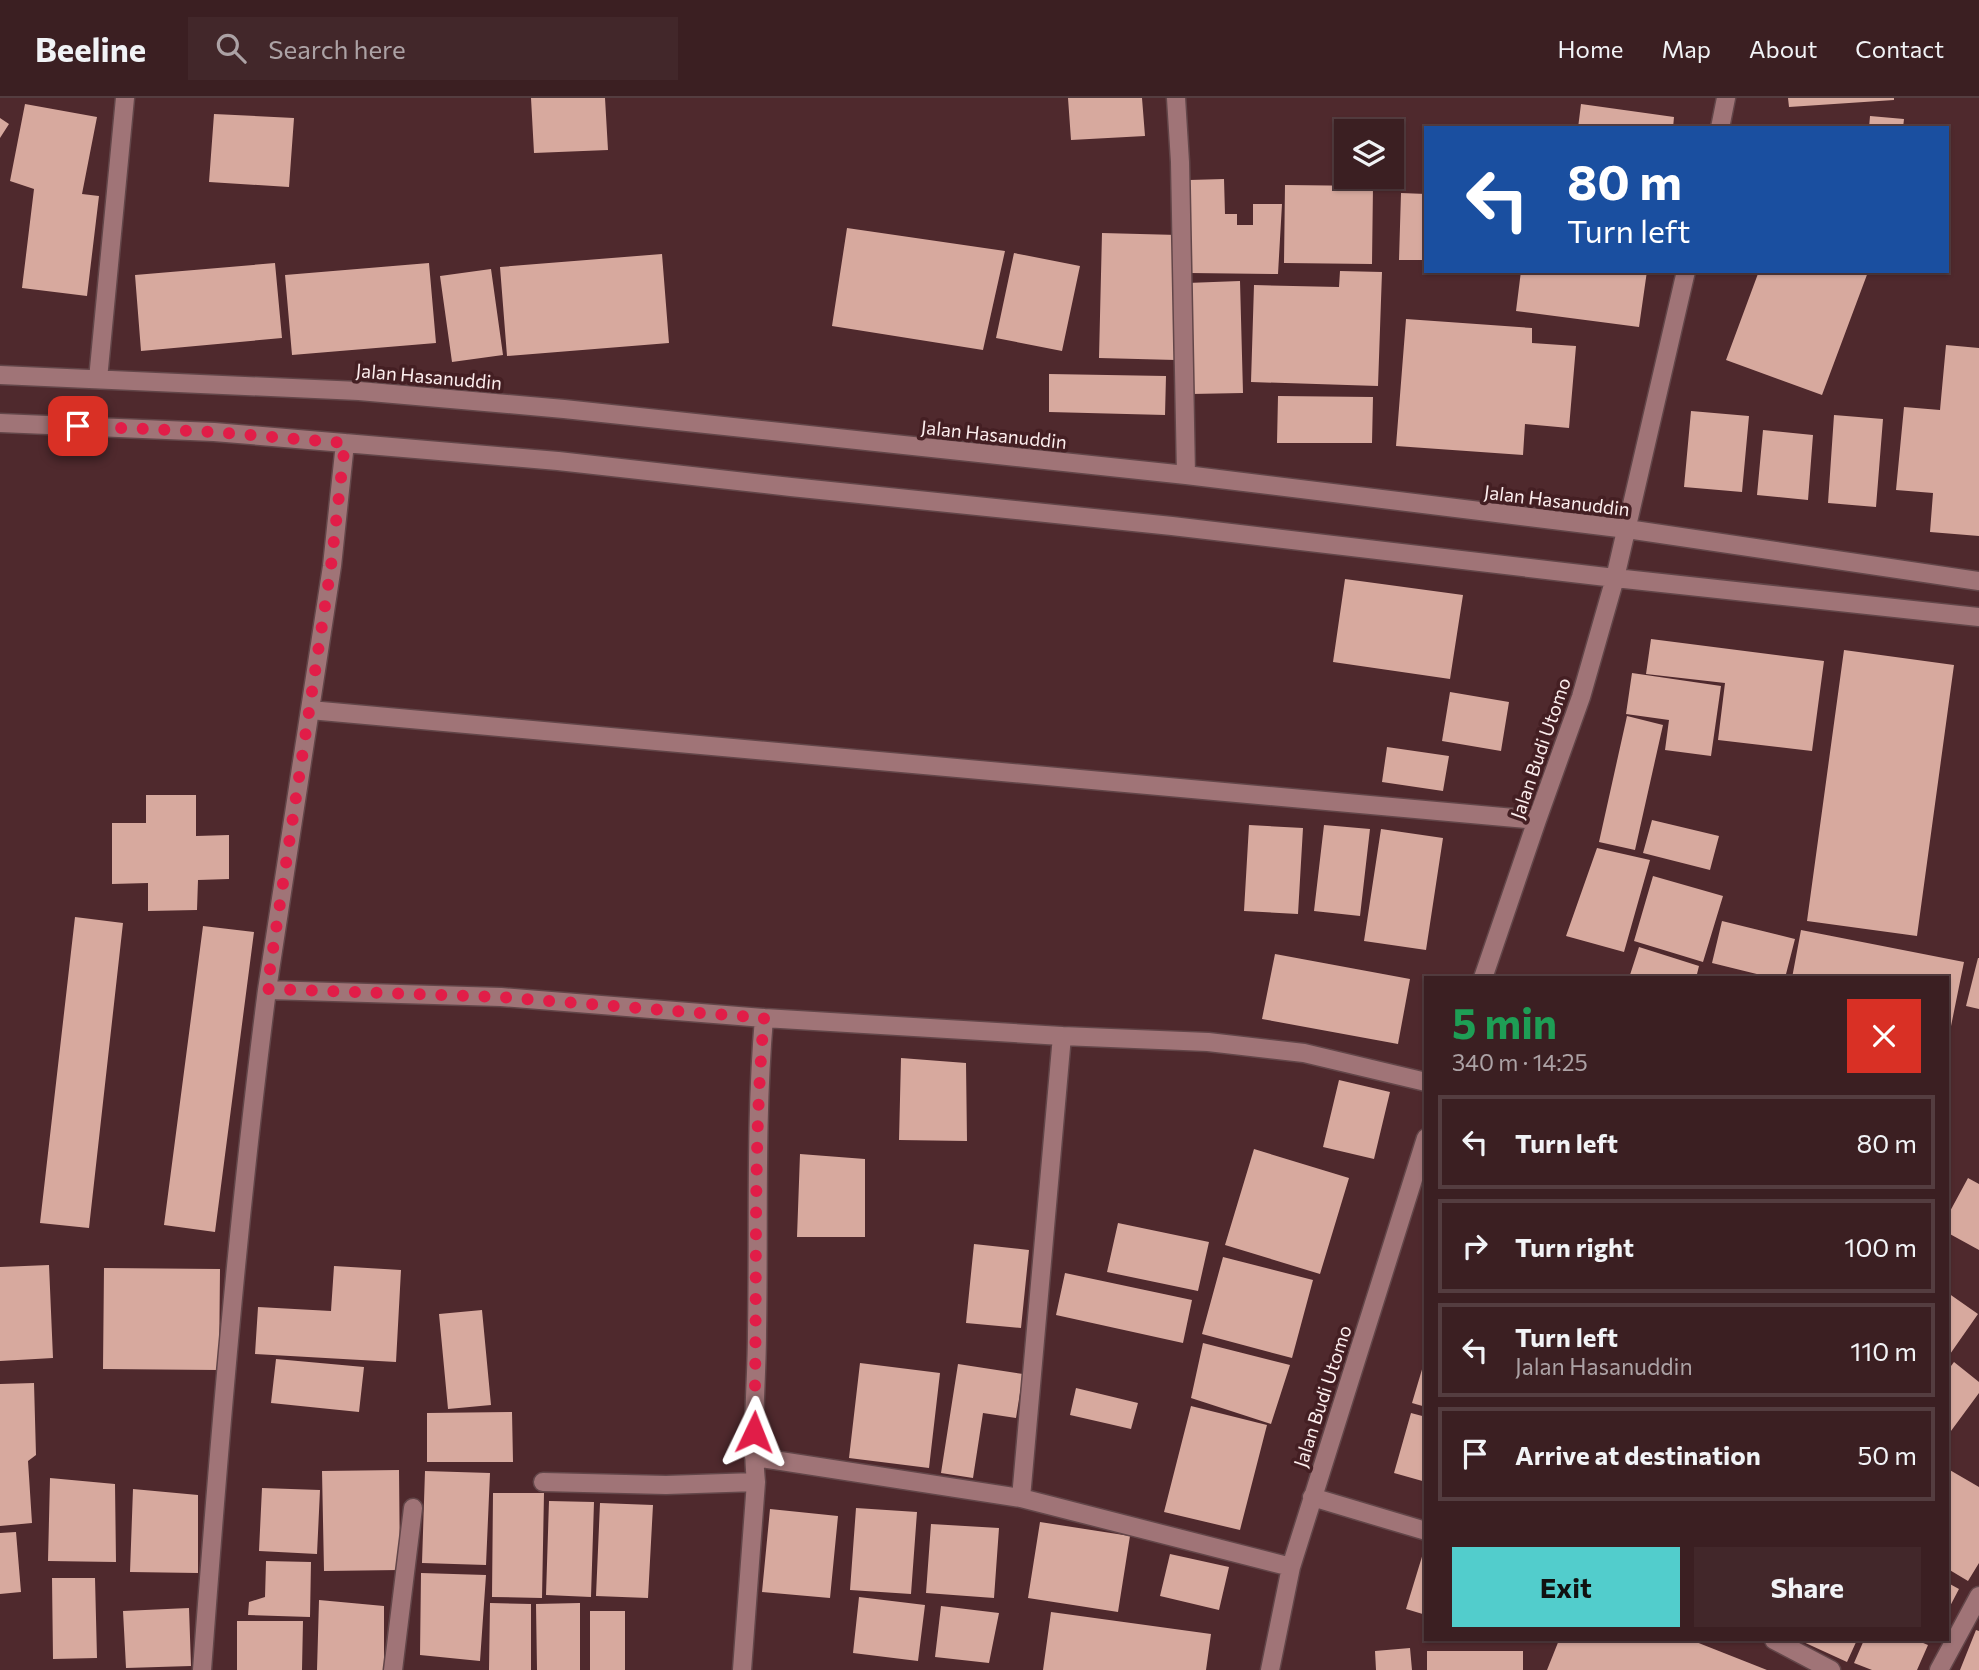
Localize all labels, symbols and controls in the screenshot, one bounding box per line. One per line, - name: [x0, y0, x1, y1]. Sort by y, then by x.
- search box: [188, 17, 678, 80]
- text: Beeline: [35, 28, 146, 69]
- icon: search: [212, 29, 250, 67]
- text: Search here: [268, 33, 406, 64]
- text: Home: [1558, 34, 1624, 63]
- text: Map: [1662, 34, 1711, 63]
- text: About: [1749, 34, 1817, 63]
- text: Contact: [1855, 34, 1944, 63]
- map controls: [1334, 119, 1404, 189]
- button: layers: [1334, 119, 1404, 189]
- text: 80 m: [1567, 150, 1682, 210]
- icon: left: [1452, 154, 1543, 245]
- text: Turn left: [1567, 210, 1691, 250]
- street label: Jalan Hasanuddin: [355, 358, 503, 394]
- pin: [48, 396, 108, 456]
- icon: arrive: [59, 407, 97, 445]
- street label: Jalan Hasanuddin: [920, 415, 1068, 453]
- street label: Jalan Hasanuddin: [1483, 480, 1631, 520]
- street label: Jalan Budi Utomo: [1505, 674, 1575, 822]
- text: 5 min: [1452, 996, 1557, 1048]
- button: close: [1847, 999, 1921, 1073]
- text: 340 m · 14:25: [1452, 1048, 1588, 1076]
- icon: left: [1456, 1123, 1494, 1161]
- text: Turn left: [1515, 1127, 1618, 1158]
- text: 80 m: [1857, 1127, 1917, 1158]
- icon: right: [1456, 1227, 1494, 1265]
- text: Turn right: [1515, 1231, 1634, 1262]
- text: 100 m: [1844, 1231, 1917, 1262]
- text: Turn left: [1515, 1321, 1618, 1352]
- street label: Jalan Budi Utomo: [1288, 1322, 1356, 1470]
- icon: left: [1456, 1331, 1494, 1369]
- text: 110 m: [1850, 1335, 1917, 1366]
- text: Jalan Hasanuddin: [1515, 1352, 1693, 1380]
- position arrow: [717, 1395, 791, 1469]
- icon: arrive: [1456, 1435, 1494, 1473]
- text: Arrive at destination: [1515, 1439, 1761, 1470]
- text: 50 m: [1857, 1439, 1917, 1470]
- button: Exit: [1452, 1547, 1680, 1627]
- button: Share: [1694, 1547, 1921, 1627]

